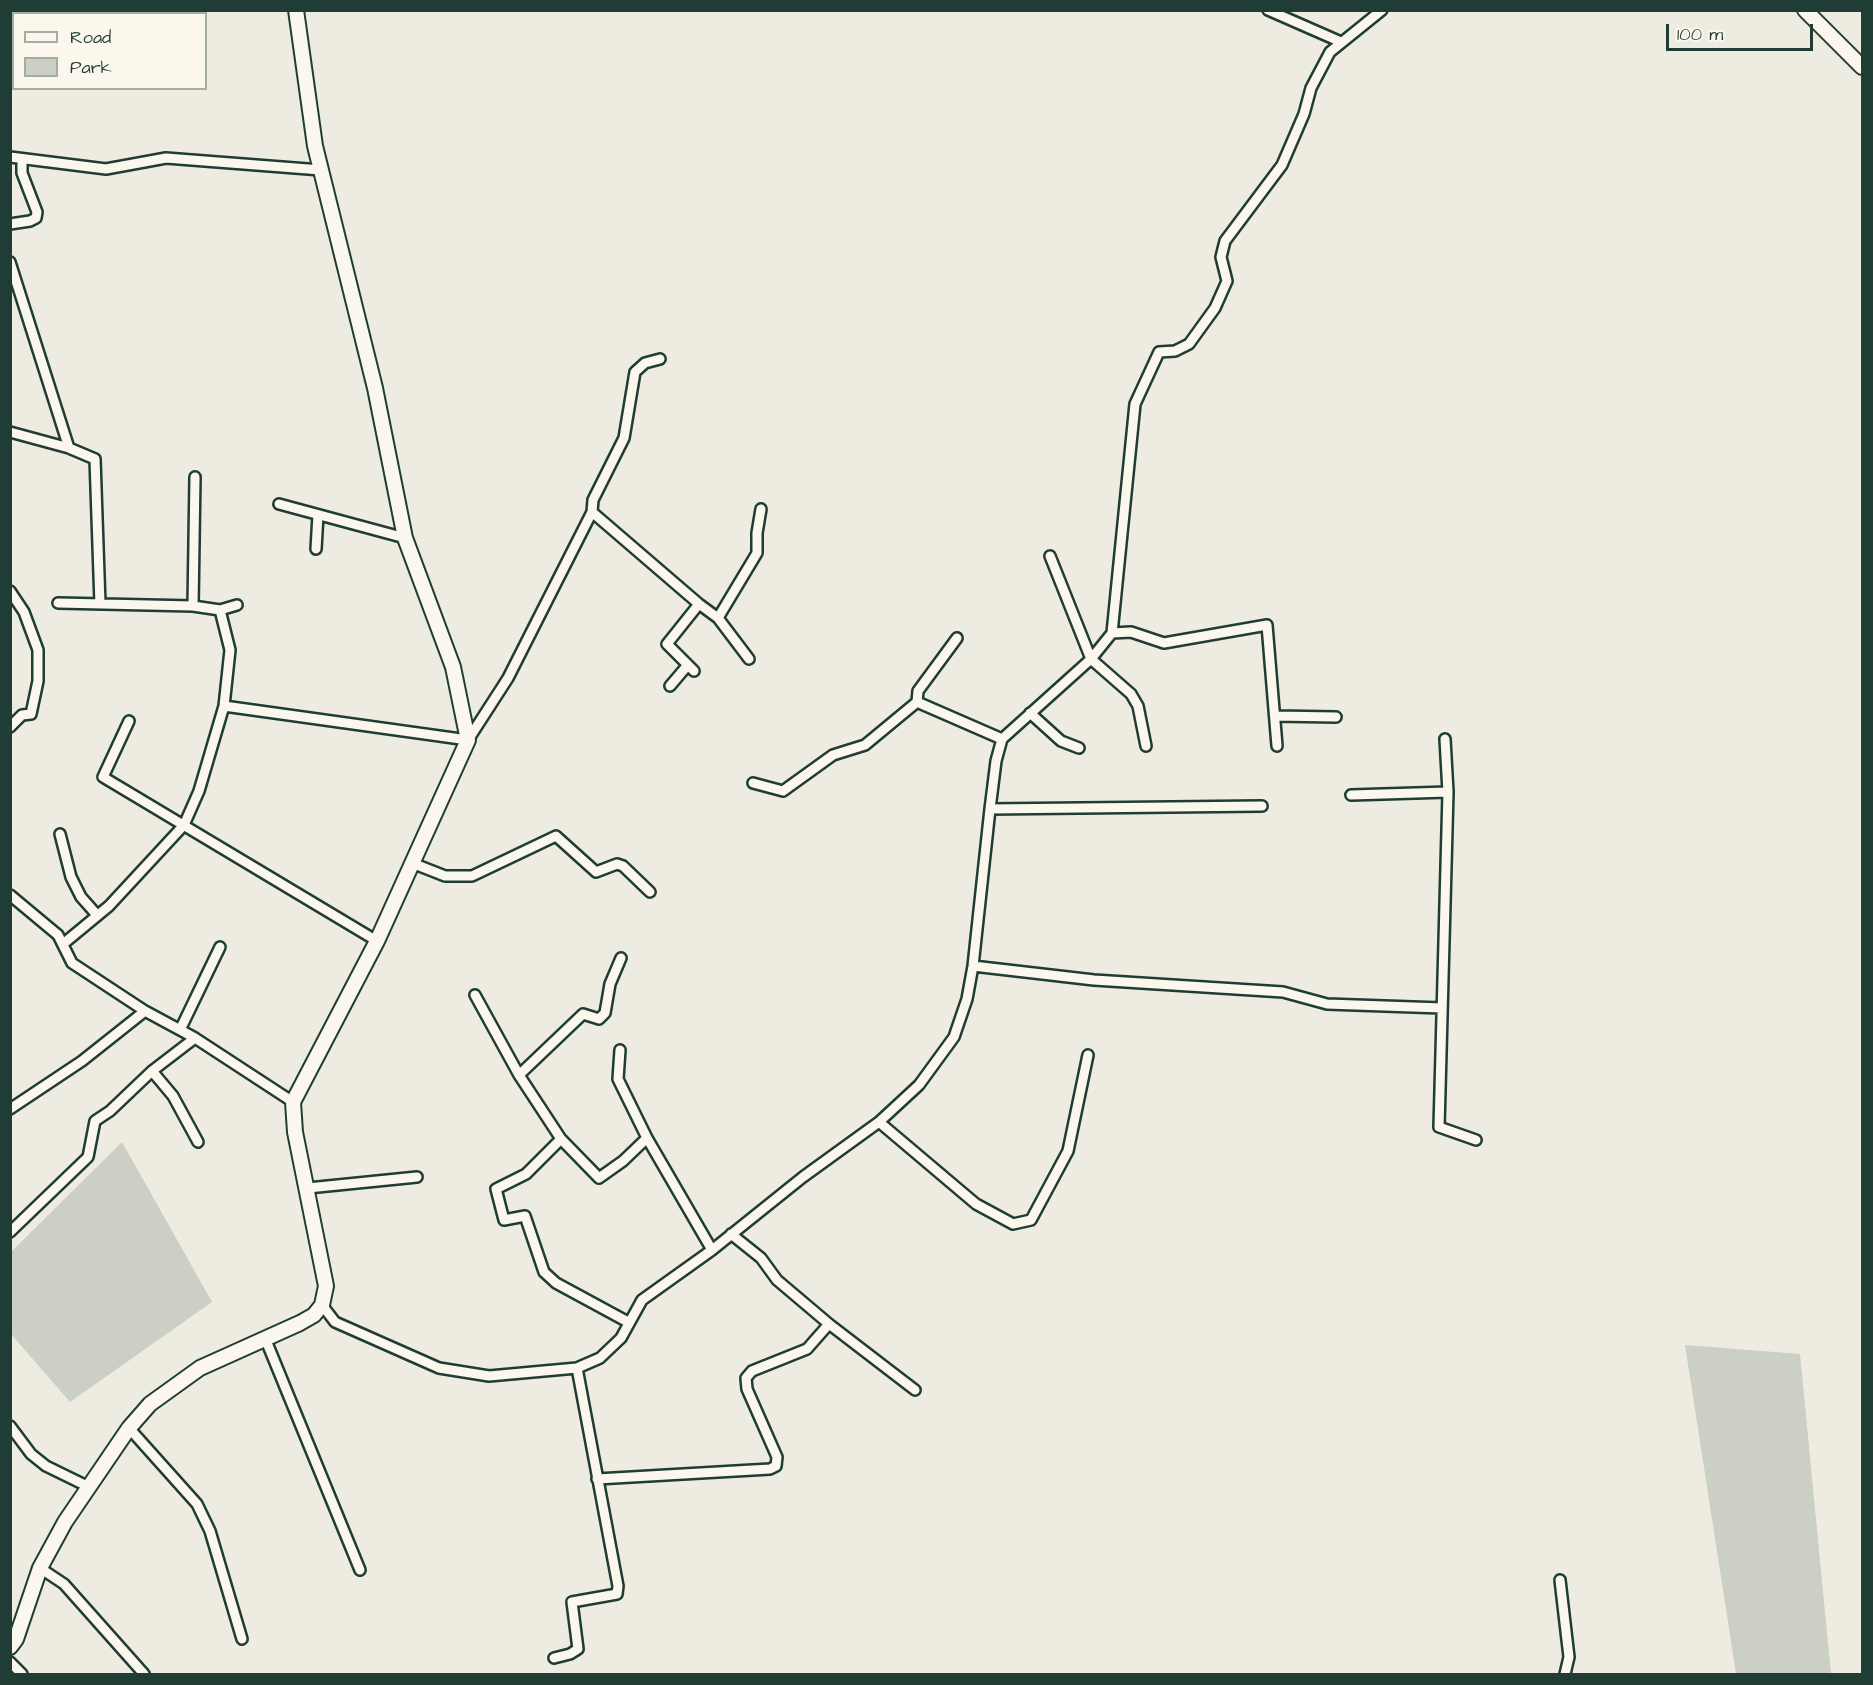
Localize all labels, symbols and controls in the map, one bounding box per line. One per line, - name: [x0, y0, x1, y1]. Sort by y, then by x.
- legend: [12, 12, 207, 90]
- scale bar: [1669, 12, 1816, 50]
- text: 100 m: [1677, 22, 1723, 47]
- text: Road: [70, 25, 111, 50]
- text: Park: [70, 55, 112, 80]

